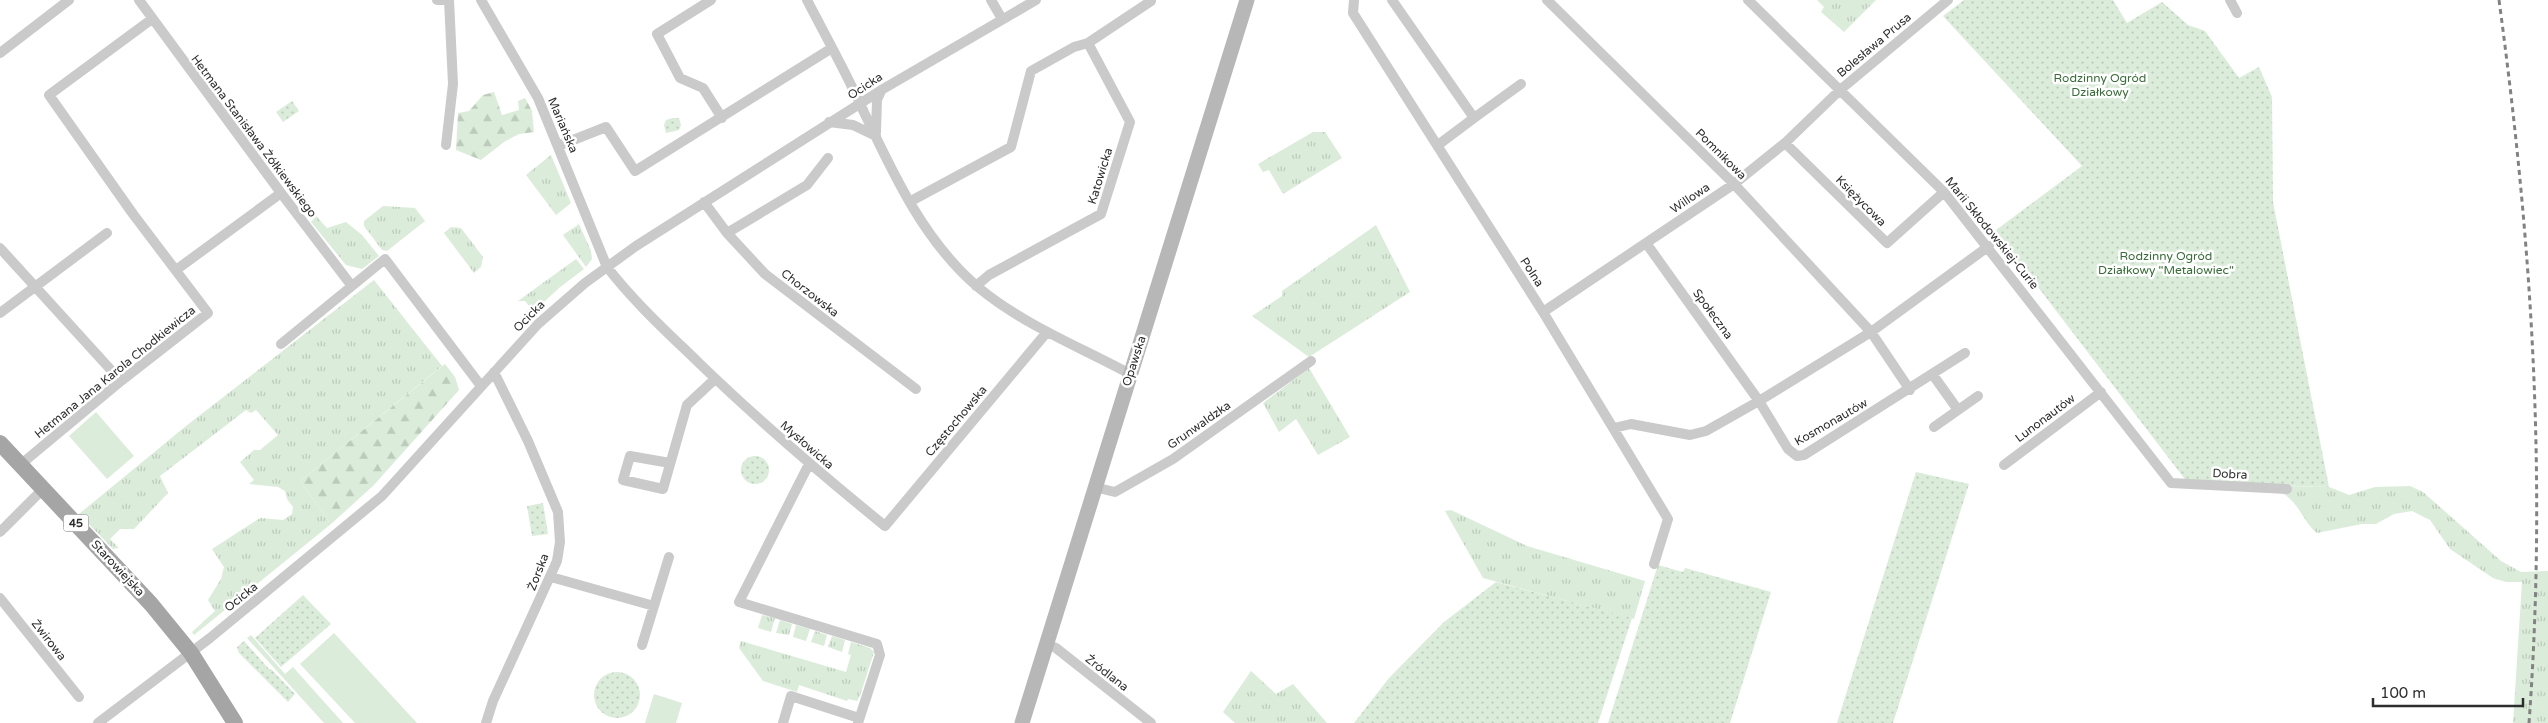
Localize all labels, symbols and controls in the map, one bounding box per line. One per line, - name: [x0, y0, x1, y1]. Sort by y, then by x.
- street label: Bolesława Prusa: [1834, 10, 1914, 80]
- street label: Hetmana Stanisława Żółkiewskiego: [188, 52, 320, 220]
- street label: Ocicka: [845, 70, 885, 102]
- park label: Rodzinny Ogród Działkowy: [2054, 71, 2146, 99]
- street label: Mariańska: [545, 95, 581, 155]
- street label: Pomnikowa: [1693, 126, 1749, 182]
- street label: Katowicka: [1085, 146, 1115, 206]
- street label: Księżycowa: [1833, 173, 1889, 229]
- street label: Marii Skłodowskiej-Curie: [1942, 174, 2042, 292]
- street label: Willowa: [1668, 180, 1712, 216]
- park label: Rodzinny Ogród Działkowy "Metalowiec": [2098, 249, 2234, 277]
- street label: Polna: [1517, 255, 1547, 289]
- street label: Chorzowska: [778, 266, 842, 320]
- street label: Społeczna: [1690, 286, 1736, 342]
- street label: Ocicka: [510, 297, 548, 335]
- street label: Hetmana Jana Karola Chodkiewicza: [32, 303, 198, 441]
- street label: Opawska: [1119, 334, 1149, 388]
- street label: Częstochowska: [922, 383, 990, 459]
- street label: Lunonautów: [2012, 391, 2078, 445]
- street label: Kosmonautów: [1792, 395, 1870, 449]
- street label: Grunwaldzka: [1165, 398, 1233, 452]
- street label: Mysłowicka: [777, 418, 837, 472]
- street label: Dobra: [2212, 466, 2248, 482]
- road number: 45: [64, 514, 88, 532]
- street label: Starowiejska: [89, 537, 147, 599]
- street label: Żorska: [525, 552, 551, 592]
- street label: Ocicka: [222, 579, 260, 615]
- street label: Żwirowa: [29, 617, 69, 663]
- street label: Źródlana: [1083, 652, 1131, 694]
- scale bar: [2373, 676, 2523, 708]
- text: 100 m: [2380, 684, 2426, 702]

